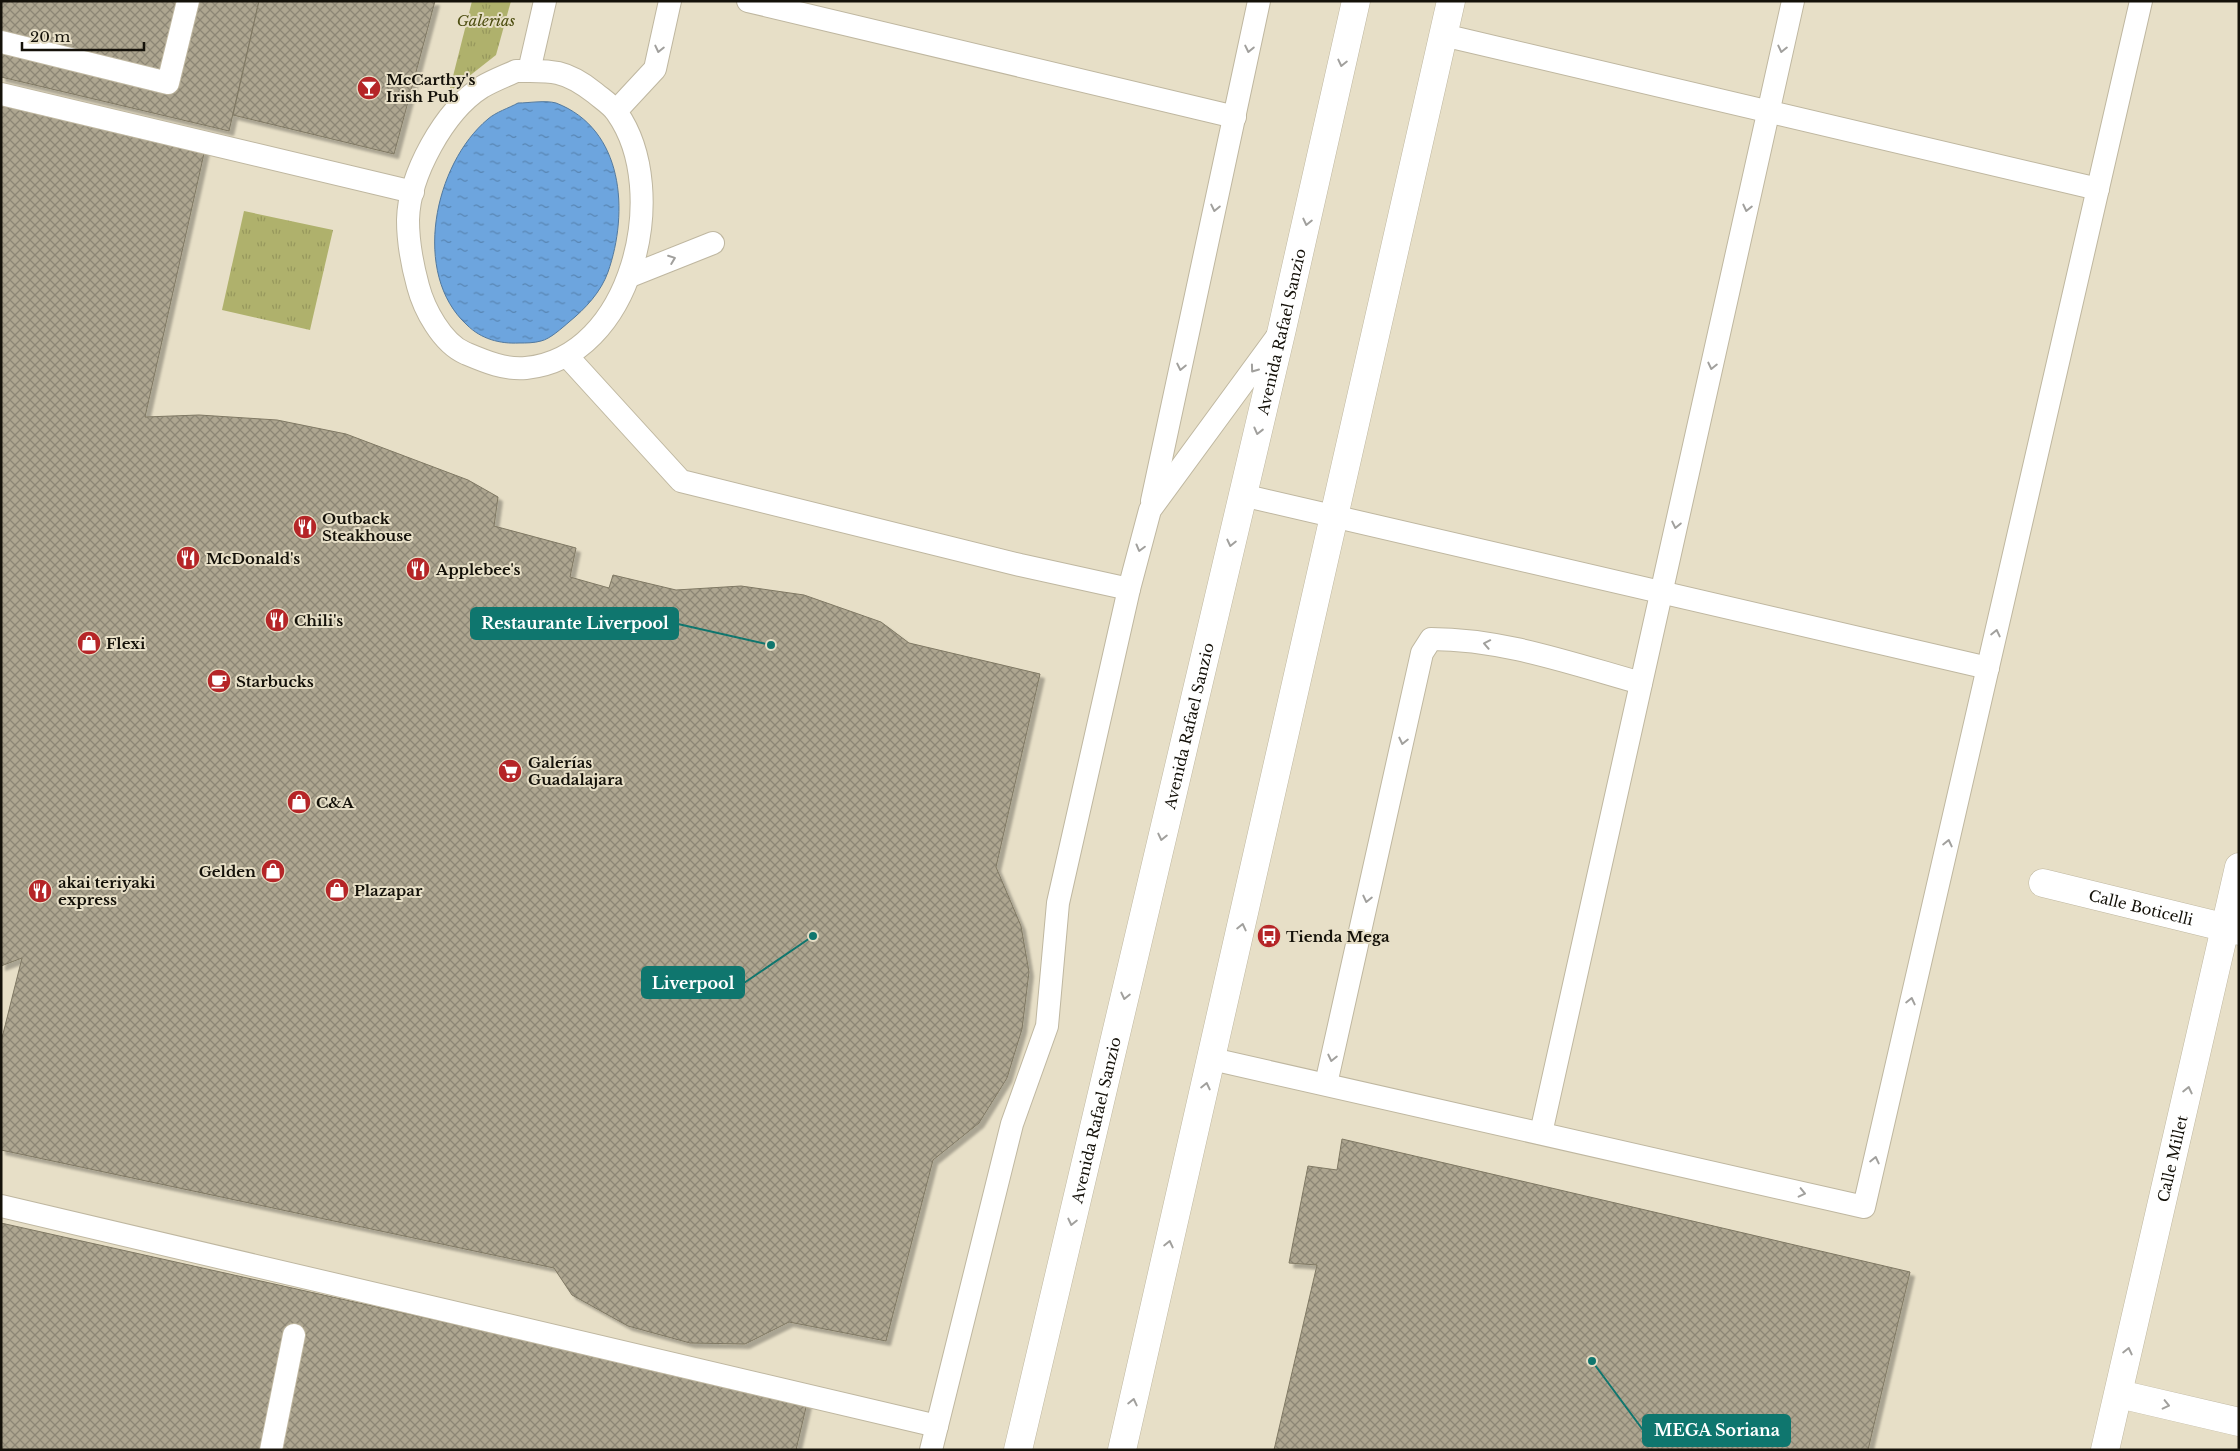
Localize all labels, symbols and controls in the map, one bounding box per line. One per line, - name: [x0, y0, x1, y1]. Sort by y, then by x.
- park label: Galerias: [457, 11, 516, 30]
- scale bar: [22, 20, 145, 52]
- text: 20 m: [30, 27, 70, 46]
- one-way arrow: [654, 44, 665, 53]
- one-way arrow: [1777, 44, 1788, 53]
- one-way arrow: [1245, 45, 1255, 53]
- one-way arrow: [1337, 59, 1348, 68]
- place label: McCarthy's Irish Pub: [386, 70, 475, 106]
- bar icon: McCarthy's Irish Pub: [356, 75, 382, 101]
- one-way arrow: [1211, 203, 1221, 212]
- one-way arrow: [1742, 203, 1753, 212]
- one-way arrow: [1302, 217, 1312, 226]
- street label: Avenida Rafael Sanzio: [1252, 246, 1309, 418]
- one-way arrow: [667, 255, 675, 265]
- one-way arrow: [1176, 362, 1187, 371]
- one-way arrow: [1707, 362, 1718, 371]
- one-way arrow: [1251, 363, 1259, 372]
- one-way arrow: [1253, 427, 1264, 436]
- place label: Outback Steakhouse: [322, 509, 412, 545]
- restaurant icon: Outback Steakhouse: [292, 514, 318, 540]
- one-way arrow: [1672, 520, 1682, 529]
- one-way arrow: [1226, 538, 1237, 547]
- one-way arrow: [1135, 544, 1146, 553]
- restaurant icon: McDonald's: [175, 545, 201, 571]
- place label: McDonald's: [206, 549, 300, 568]
- restaurant icon: Applebee's: [405, 556, 431, 582]
- place label: Applebee's: [435, 560, 521, 579]
- restaurant icon: Chili's: [264, 607, 290, 633]
- callout: Restaurante Liverpool: [471, 608, 678, 639]
- place label: Chili's: [294, 611, 343, 630]
- text: Restaurante Liverpool: [481, 613, 669, 633]
- one-way arrow: [1990, 629, 2001, 638]
- shop icon: Flexi: [76, 630, 102, 656]
- place label: Flexi: [106, 634, 146, 653]
- one-way arrow: [1482, 639, 1491, 650]
- street label: Avenida Rafael Sanzio: [1160, 641, 1217, 812]
- cafe icon: Starbucks: [206, 668, 232, 694]
- place label: Starbucks: [236, 672, 314, 691]
- one-way arrow: [1398, 736, 1408, 745]
- place label: Galerías Guadalajara: [528, 753, 623, 789]
- supermarket icon: Galerías Guadalajara: [497, 758, 523, 784]
- shop icon: C&A: [286, 789, 312, 815]
- place label: C&A: [316, 793, 355, 812]
- one-way arrow: [1157, 833, 1168, 842]
- one-way arrow: [1942, 838, 1953, 847]
- shop icon: Gelden: [260, 858, 286, 884]
- place label: Gelden: [199, 862, 256, 881]
- place label: akai teriyaki express: [58, 873, 156, 909]
- shop icon: Plazapar: [324, 877, 350, 903]
- restaurant icon: akai teriyaki express: [27, 878, 53, 904]
- place label: Plazapar: [354, 881, 423, 900]
- street label: Calle Boticelli: [2087, 885, 2195, 929]
- one-way arrow: [1362, 895, 1373, 904]
- one-way arrow: [1236, 923, 1247, 932]
- bus stop icon: Tienda Mega: [1256, 923, 1282, 949]
- place label: Tienda Mega: [1286, 927, 1390, 946]
- callout: Liverpool: [642, 967, 744, 998]
- text: Liverpool: [652, 973, 735, 993]
- one-way arrow: [1120, 991, 1131, 1000]
- one-way arrow: [1905, 997, 1916, 1006]
- street label: Avenida Rafael Sanzio: [1067, 1035, 1125, 1206]
- one-way arrow: [1327, 1054, 1338, 1063]
- one-way arrow: [1200, 1081, 1211, 1090]
- one-way arrow: [2182, 1086, 2193, 1095]
- street label: Calle Millet: [2153, 1113, 2191, 1204]
- one-way arrow: [1869, 1155, 1880, 1164]
- one-way arrow: [1798, 1187, 1807, 1198]
- one-way arrow: [1067, 1217, 1078, 1226]
- one-way arrow: [1163, 1239, 1174, 1248]
- one-way arrow: [2123, 1347, 2133, 1356]
- one-way arrow: [1127, 1398, 1138, 1407]
- one-way arrow: [2162, 1399, 2171, 1410]
- callout: MEGA Soriana: [1643, 1415, 1790, 1446]
- text: MEGA Soriana: [1654, 1420, 1780, 1440]

